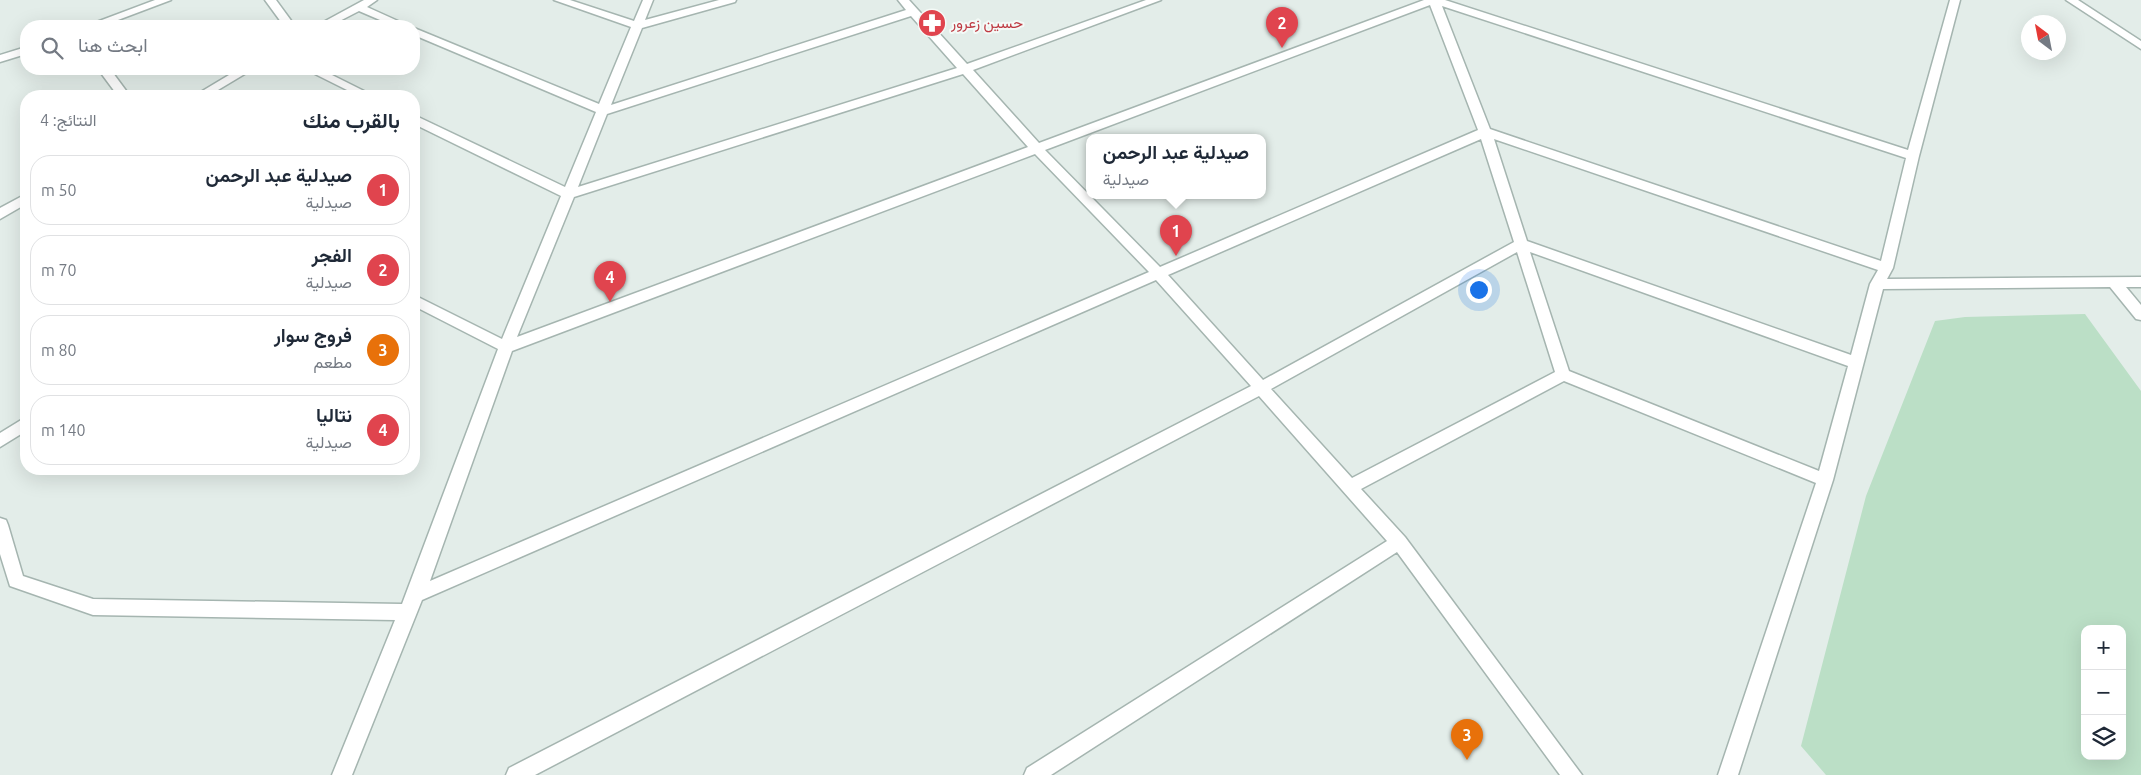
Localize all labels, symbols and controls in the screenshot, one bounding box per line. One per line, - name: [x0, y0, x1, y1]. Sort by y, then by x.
- pin: 2: [1266, 7, 1298, 48]
- pharmacy icon: حسين زعرور: [917, 8, 947, 38]
- place label: حسين زعرور: [950, 14, 1023, 33]
- north arrow: [2021, 15, 2066, 60]
- search box: [20, 20, 420, 75]
- icon: search: [38, 34, 66, 62]
- text: ابحث هنا: [78, 34, 148, 56]
- text: بالقرب منك: [303, 108, 400, 132]
- text: النتائج: 4: [40, 111, 97, 129]
- popup: [1086, 134, 1266, 199]
- text: صيدلية عبد الرحمن: [1103, 141, 1249, 163]
- text: صيدلية عبد الرحمن: [206, 164, 352, 186]
- text: صيدلية: [1103, 170, 1149, 188]
- text: 50 m: [41, 181, 77, 199]
- text: 1: [378, 181, 388, 199]
- text: صيدلية: [306, 193, 352, 211]
- pin: 1: [1160, 215, 1192, 256]
- text: الفجر: [311, 244, 352, 266]
- text: 70 m: [41, 261, 77, 279]
- text: 2: [378, 261, 388, 279]
- pin: 4: [594, 261, 626, 302]
- text: صيدلية: [306, 273, 352, 291]
- your location: [1466, 277, 1492, 303]
- text: فروج سوار: [274, 324, 352, 346]
- text: 80 m: [41, 341, 77, 359]
- text: 3: [378, 341, 388, 359]
- text: مطعم: [313, 353, 352, 371]
- text: نتاليا: [316, 404, 352, 426]
- text: 140 m: [41, 421, 86, 439]
- text: 4: [378, 421, 388, 439]
- text: صيدلية: [306, 433, 352, 451]
- map controls: [2081, 625, 2126, 760]
- button: +: [2081, 625, 2126, 670]
- button: −: [2081, 670, 2126, 715]
- button: layers: [2081, 715, 2126, 760]
- pin: 3: [1451, 719, 1483, 760]

